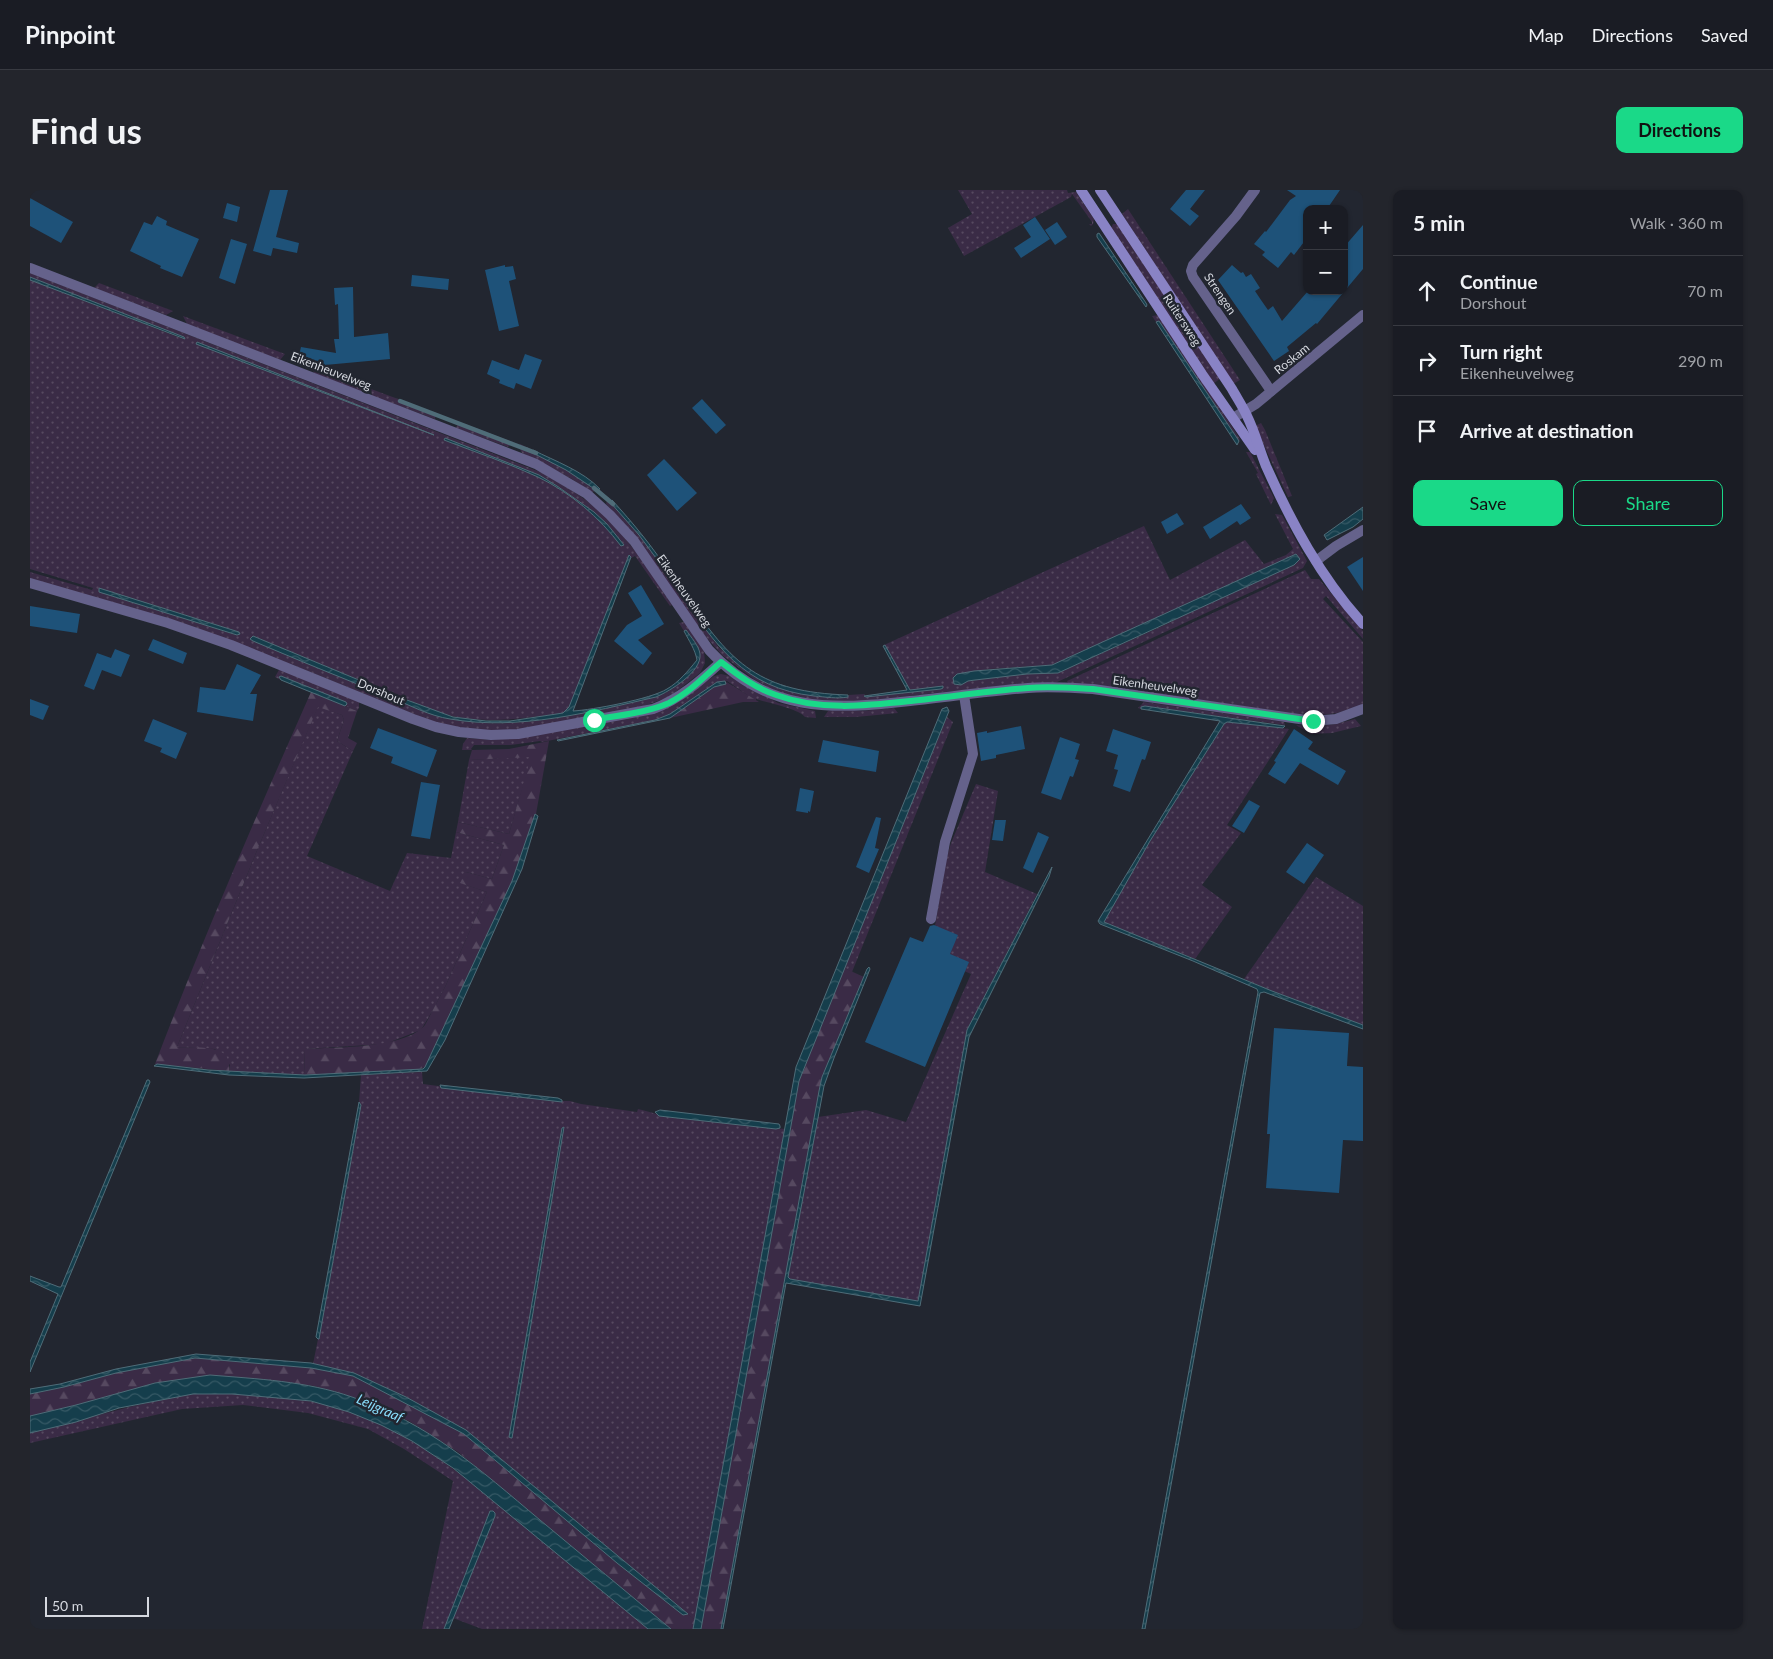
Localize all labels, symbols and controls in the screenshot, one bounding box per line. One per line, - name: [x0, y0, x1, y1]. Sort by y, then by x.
- text: Pinpoint: [25, 20, 115, 49]
- text: Map: [1528, 24, 1564, 46]
- text: Directions: [1592, 24, 1673, 46]
- text: Saved: [1701, 24, 1748, 46]
- button: Directions: [1616, 107, 1743, 153]
- text: Find us: [30, 109, 142, 151]
- map controls: [1303, 205, 1348, 295]
- button: +: [1303, 205, 1348, 250]
- text: 5 min: [1413, 210, 1465, 235]
- text: Walk · 360 m: [1630, 213, 1723, 232]
- button: −: [1303, 250, 1348, 295]
- street label: Strengen: [1201, 270, 1240, 317]
- text: Continue: [1460, 270, 1538, 293]
- icon: ahead: [1413, 277, 1441, 305]
- text: 70 m: [1687, 281, 1723, 300]
- street label: Ruitersweg: [1160, 291, 1205, 349]
- text: Dorshout: [1460, 293, 1527, 312]
- street label: Roskam: [1271, 340, 1312, 377]
- text: Turn right: [1460, 340, 1542, 363]
- icon: right: [1413, 347, 1441, 375]
- street label: Eikenheuvelweg: [289, 348, 374, 393]
- text: 290 m: [1678, 351, 1723, 370]
- text: Eikenheuvelweg: [1460, 363, 1574, 382]
- icon: arrive: [1413, 417, 1441, 445]
- text: Arrive at destination: [1460, 419, 1633, 442]
- button: Save: [1413, 480, 1563, 526]
- button: Share: [1573, 480, 1723, 526]
- street label: Eikenheuvelweg: [654, 551, 715, 630]
- street label: Eikenheuvelweg: [1112, 672, 1198, 699]
- street label: Dorshout: [355, 675, 408, 708]
- route start: [583, 709, 606, 732]
- route end: [1302, 710, 1325, 733]
- water label: Leijgraaf: [354, 1390, 408, 1426]
- scale bar: [45, 1594, 149, 1617]
- text: 50 m: [52, 1597, 83, 1614]

